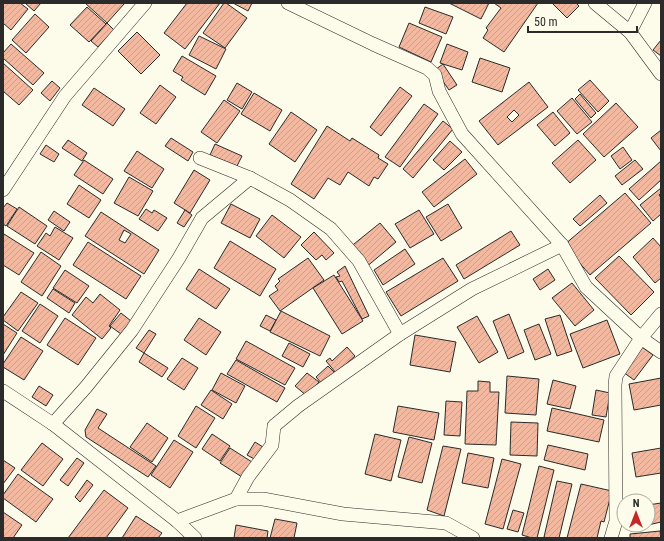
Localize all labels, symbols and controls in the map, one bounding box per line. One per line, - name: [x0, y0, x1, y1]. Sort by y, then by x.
- scale bar: [528, 8, 637, 34]
- text: 50 m: [534, 15, 558, 29]
- north arrow: [616, 493, 656, 533]
- text: N: [633, 497, 640, 510]

